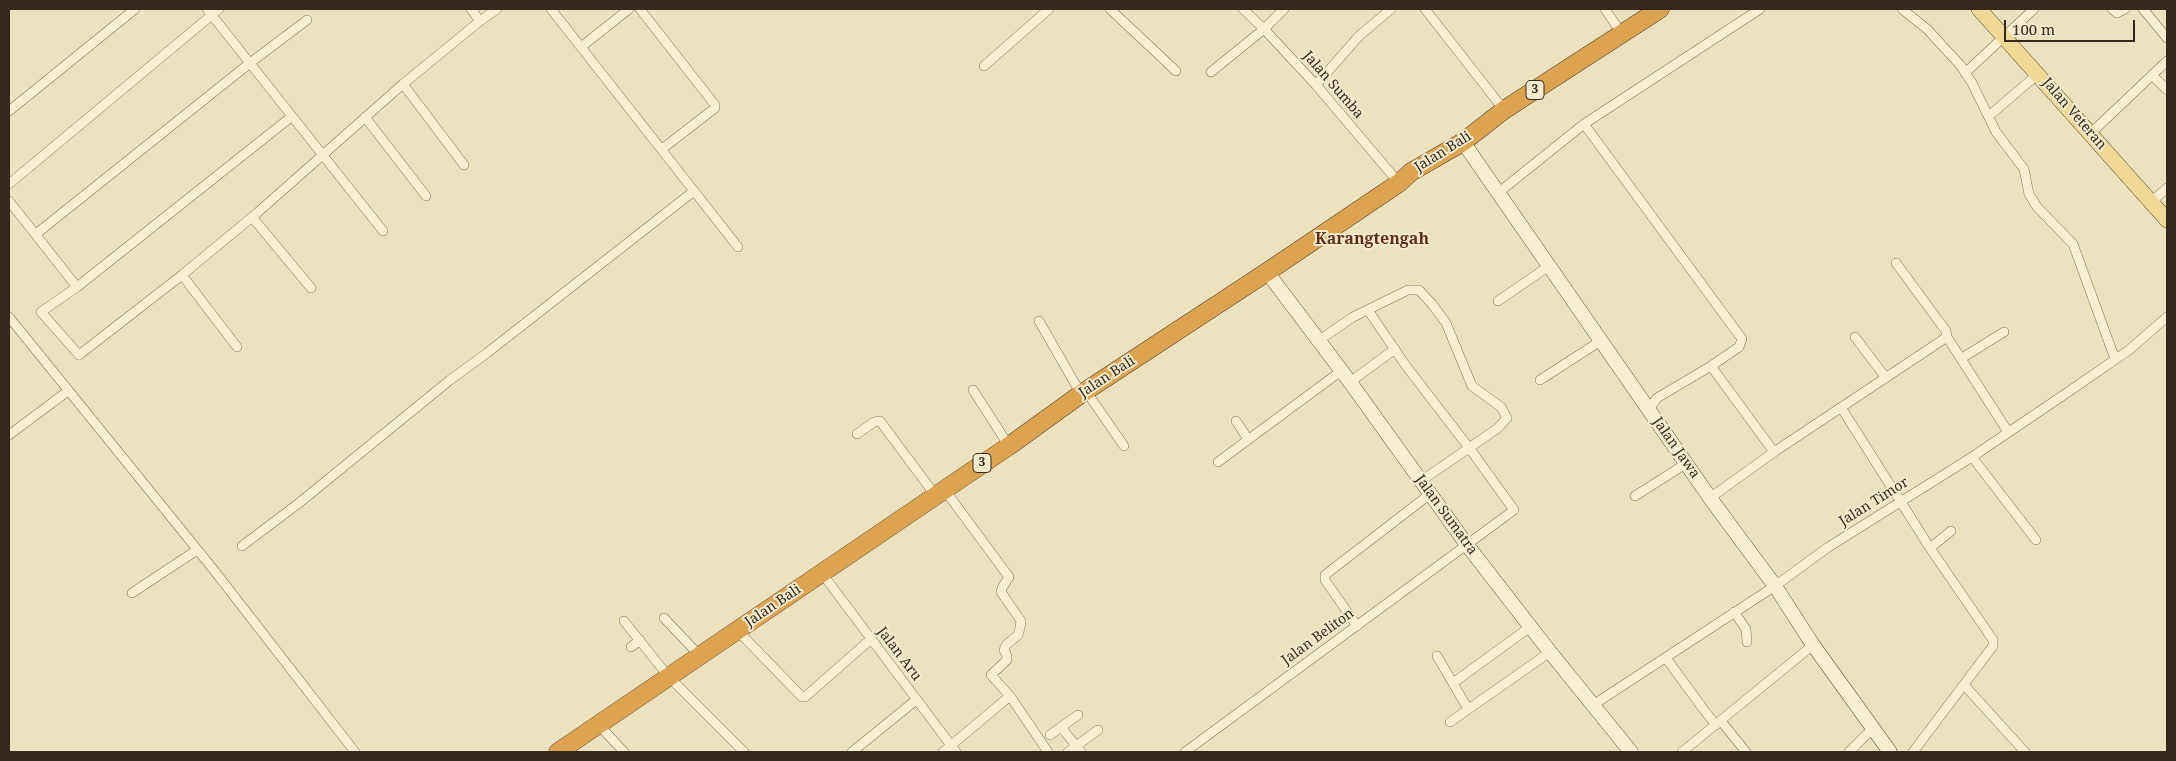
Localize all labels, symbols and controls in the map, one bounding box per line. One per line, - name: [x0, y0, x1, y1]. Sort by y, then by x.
- scale bar: [2006, 10, 2137, 42]
- text: 100 m: [2012, 19, 2055, 39]
- street label: Jalan Sumba: [1299, 48, 1367, 122]
- street label: Jalan Veteran: [2038, 75, 2110, 153]
- road number: 3: [1526, 80, 1544, 100]
- street label: Jalan Bali: [1412, 128, 1474, 176]
- district label: Karangtengah: [1315, 229, 1429, 249]
- street label: Jalan Bali: [1076, 353, 1138, 401]
- street label: Jalan Jawa: [1649, 414, 1703, 482]
- road number: 3: [973, 453, 991, 472]
- street label: Jalan Sumatra: [1411, 472, 1481, 558]
- street label: Jalan Timor: [1836, 474, 1912, 530]
- street label: Jalan Bali: [742, 581, 804, 631]
- street label: Jalan Beliton: [1279, 605, 1357, 669]
- street label: Jalan Aru: [873, 624, 925, 684]

